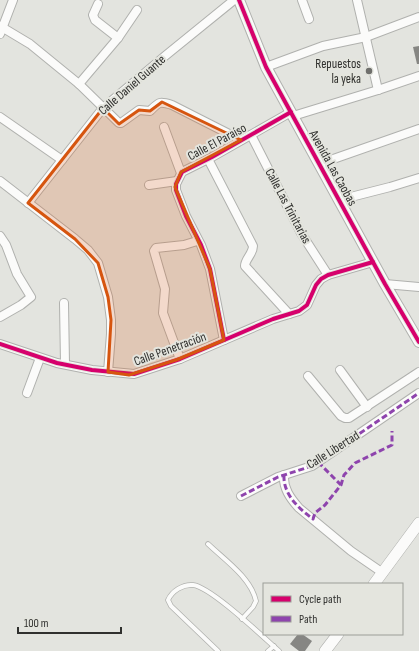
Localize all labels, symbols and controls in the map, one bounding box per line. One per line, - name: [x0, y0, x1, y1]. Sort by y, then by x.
- street label: Calle Daniel Guante: [95, 51, 169, 119]
- place label: Repuestos la yeka: [315, 56, 361, 87]
- marker: Repuestos la yeka: [364, 66, 374, 76]
- street label: Calle El Paraíso: [185, 120, 249, 164]
- street label: Avenida Las Caobas: [305, 126, 361, 209]
- street label: Calle Las Trinitarias: [261, 166, 315, 247]
- street label: Calle Penetración: [132, 329, 208, 369]
- street label: Calle Libertad: [304, 428, 362, 472]
- legend: [263, 583, 403, 635]
- text: Cycle path: [299, 592, 341, 607]
- scale bar: [18, 609, 121, 635]
- text: Path: [299, 612, 317, 627]
- text: 100 m: [24, 616, 49, 631]

